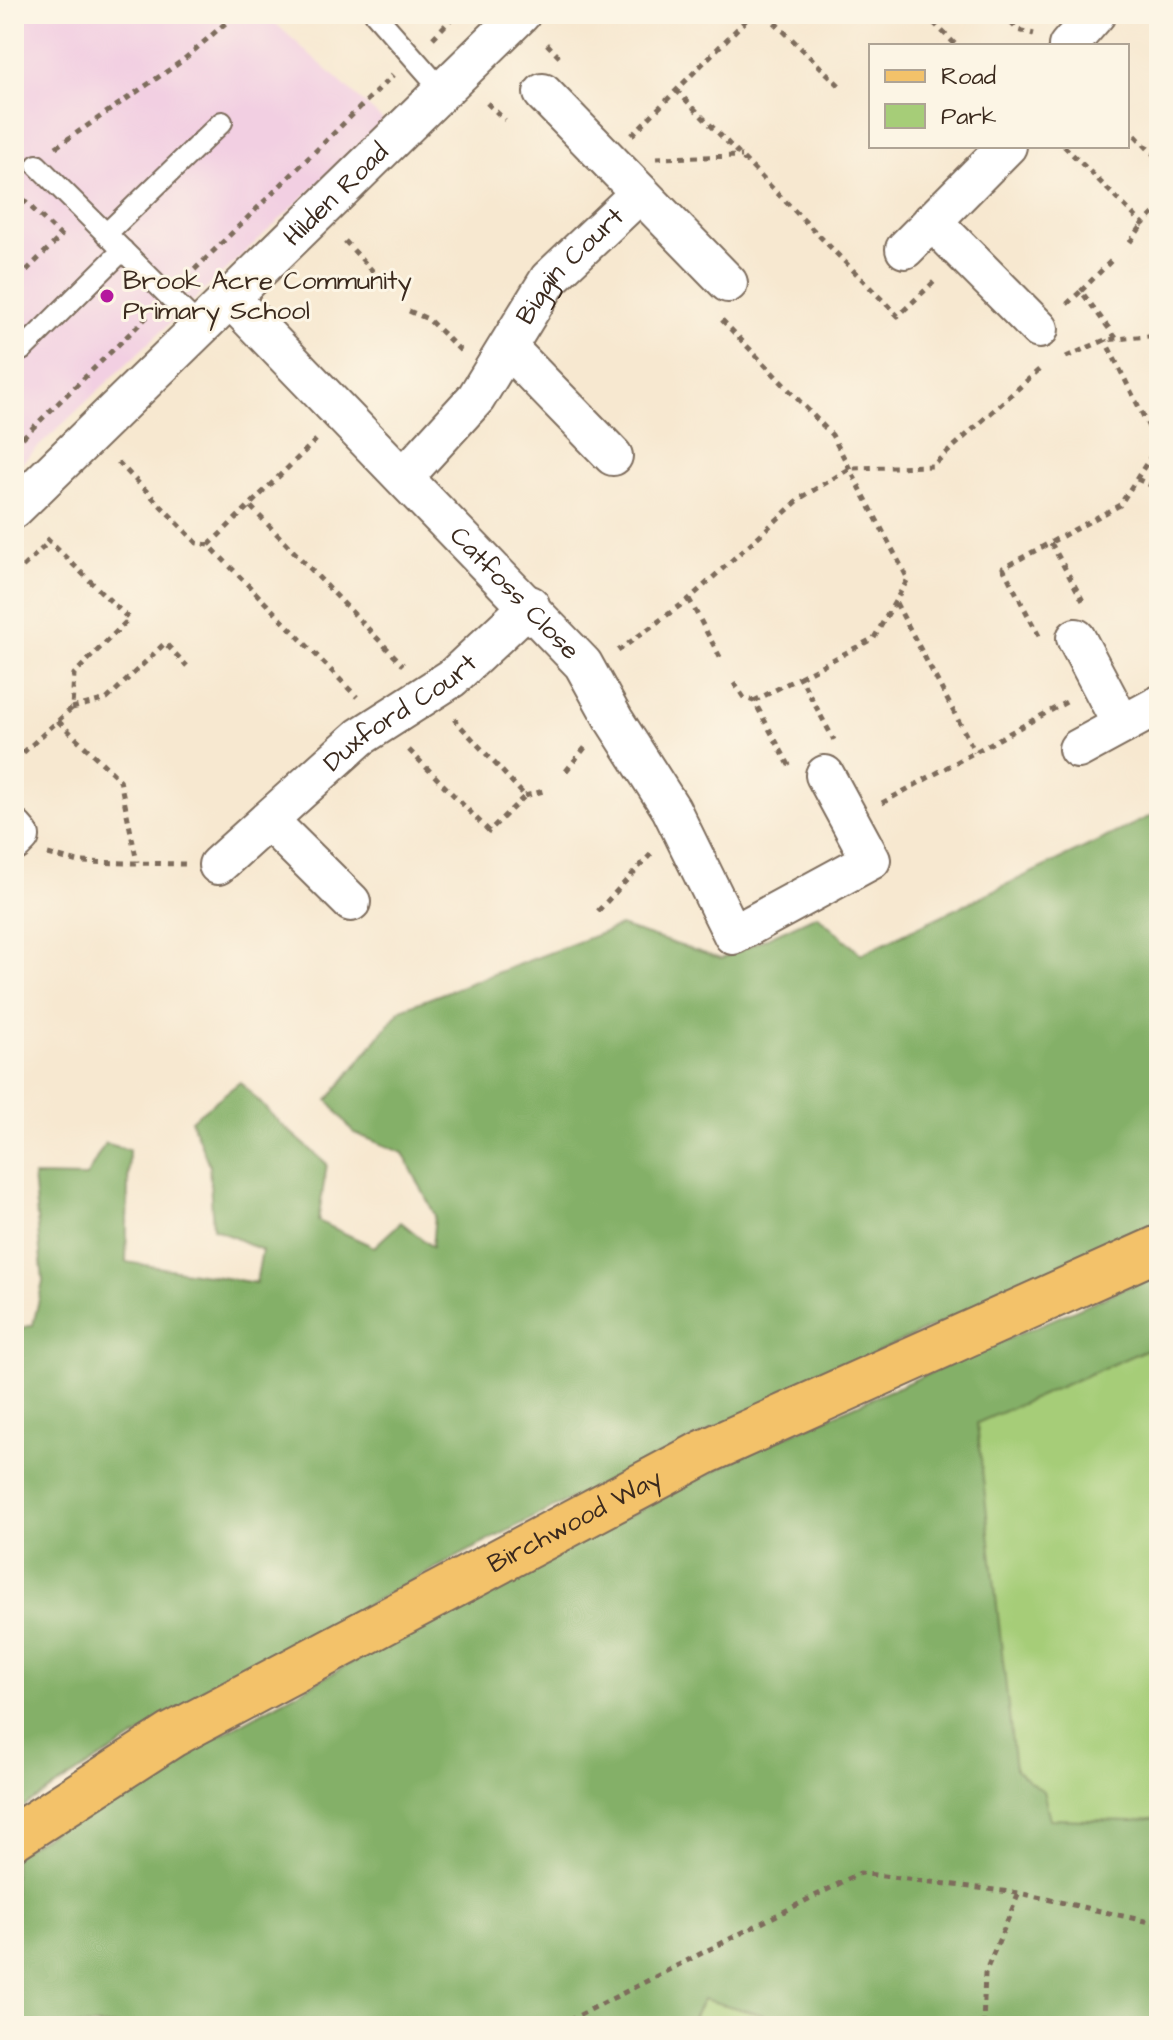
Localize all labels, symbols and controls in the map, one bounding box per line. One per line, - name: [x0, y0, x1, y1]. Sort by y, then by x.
- legend: [869, 44, 1129, 148]
- text: Road: [941, 60, 996, 94]
- text: Park: [941, 100, 997, 134]
- street label: Hilden Road: [275, 135, 397, 254]
- street label: Biggin Court: [507, 199, 632, 331]
- place label: Brook Acre Community Primary School: [123, 263, 412, 331]
- marker: Brook Acre Community Primary School: [98, 287, 116, 305]
- street label: Catfoss Close: [442, 518, 588, 668]
- street label: Duxford Court: [315, 645, 485, 780]
- street label: Birchwood Way: [481, 1460, 669, 1582]

